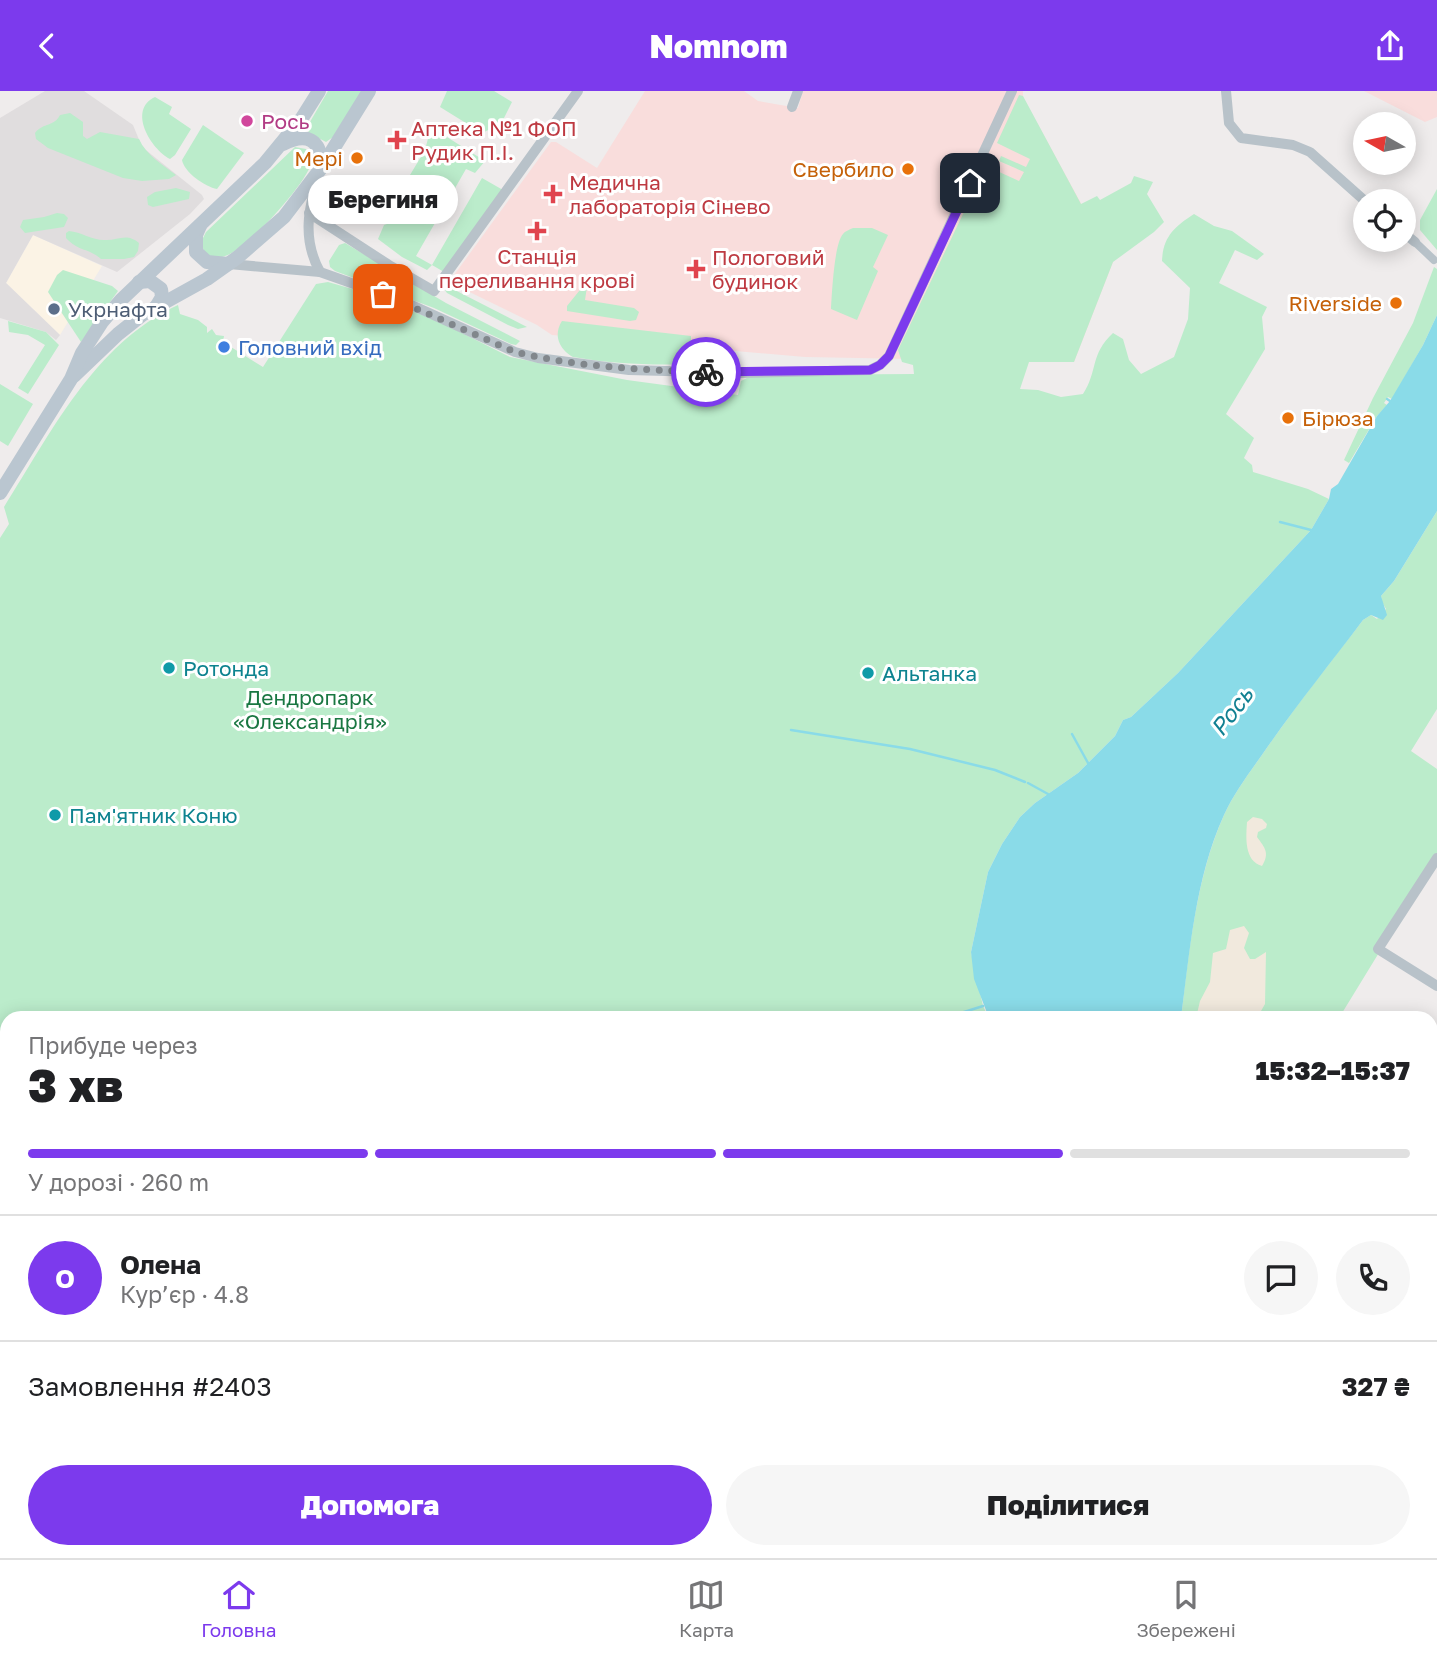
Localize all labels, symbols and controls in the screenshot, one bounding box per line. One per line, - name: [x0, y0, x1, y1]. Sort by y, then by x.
- icon: back: [28, 27, 66, 65]
- text: Nomnom: [649, 27, 788, 65]
- icon: share: [1371, 27, 1409, 65]
- place label: Рось: [261, 108, 310, 134]
- north arrow: [1353, 112, 1416, 175]
- map controls: [1353, 112, 1416, 252]
- marker: Рось: [239, 113, 255, 129]
- place label: Аптека №1 ФОП Рудик П.І.: [411, 115, 577, 165]
- marker: Аптека №1 ФОП Рудик П.І.: [389, 132, 405, 148]
- place label: Мері: [294, 145, 343, 171]
- marker: Мері: [349, 150, 365, 166]
- pin: [940, 153, 1000, 213]
- place label: Свербило: [793, 156, 894, 182]
- marker: Свербило: [900, 161, 916, 177]
- icon: home: [951, 164, 989, 202]
- place label: Медична лабораторія Сінево: [569, 169, 771, 219]
- callout: Берегиня: [308, 175, 458, 224]
- marker: Медична лабораторія Сінево: [543, 184, 563, 204]
- text: Берегиня: [328, 185, 438, 213]
- button: locate: [1353, 189, 1416, 252]
- marker: Станція переливання крові: [527, 221, 547, 241]
- place label: Станція переливання крові: [439, 243, 635, 293]
- place label: Пологовий будинок: [712, 244, 825, 294]
- marker: Пологовий будинок: [686, 259, 706, 279]
- pin: [353, 264, 413, 324]
- icon: bag: [364, 275, 402, 313]
- place label: Riverside: [1289, 290, 1382, 316]
- marker: Riverside: [1388, 295, 1404, 311]
- place label: Укрнафта: [68, 296, 168, 322]
- marker: Укрнафта: [46, 301, 62, 317]
- place label: Головний вхід: [238, 334, 382, 360]
- courier: [671, 337, 741, 407]
- marker: Головний вхід: [216, 339, 232, 355]
- icon: bike: [687, 353, 725, 391]
- place label: Бірюза: [1302, 405, 1374, 431]
- marker: Бірюза: [1280, 410, 1296, 426]
- place label: Ротонда: [183, 655, 269, 681]
- marker: Ротонда: [161, 660, 177, 676]
- place label: Альтанка: [882, 660, 977, 686]
- marker: Альтанка: [860, 665, 876, 681]
- water label: Рось: [1204, 681, 1259, 741]
- park label: Дендропарк «Олександрія»: [233, 684, 387, 734]
- place label: Пам'ятник Коню: [69, 802, 238, 828]
- marker: Пам'ятник Коню: [47, 807, 63, 823]
- text: Прибуде через: [28, 1031, 198, 1059]
- text: 15:32–15:37: [1256, 1055, 1410, 1086]
- text: 3 хв: [28, 1057, 123, 1112]
- text: У дорозі · 260 m: [28, 1168, 209, 1196]
- button: chat: [1244, 1241, 1318, 1315]
- button: phone: [1336, 1241, 1410, 1315]
- text: Олена: [120, 1249, 201, 1280]
- text: О: [55, 1263, 75, 1294]
- text: Кур’єр · 4.8: [120, 1280, 249, 1308]
- text: Замовлення #2403: [28, 1371, 272, 1402]
- text: 327 ₴: [1342, 1371, 1410, 1402]
- button: Допомога: [28, 1465, 712, 1545]
- button: Поділитися: [726, 1465, 1410, 1545]
- tab: Головна: [201, 1576, 277, 1641]
- tab: Карта: [679, 1576, 734, 1641]
- tab: Збережені: [1136, 1576, 1236, 1641]

